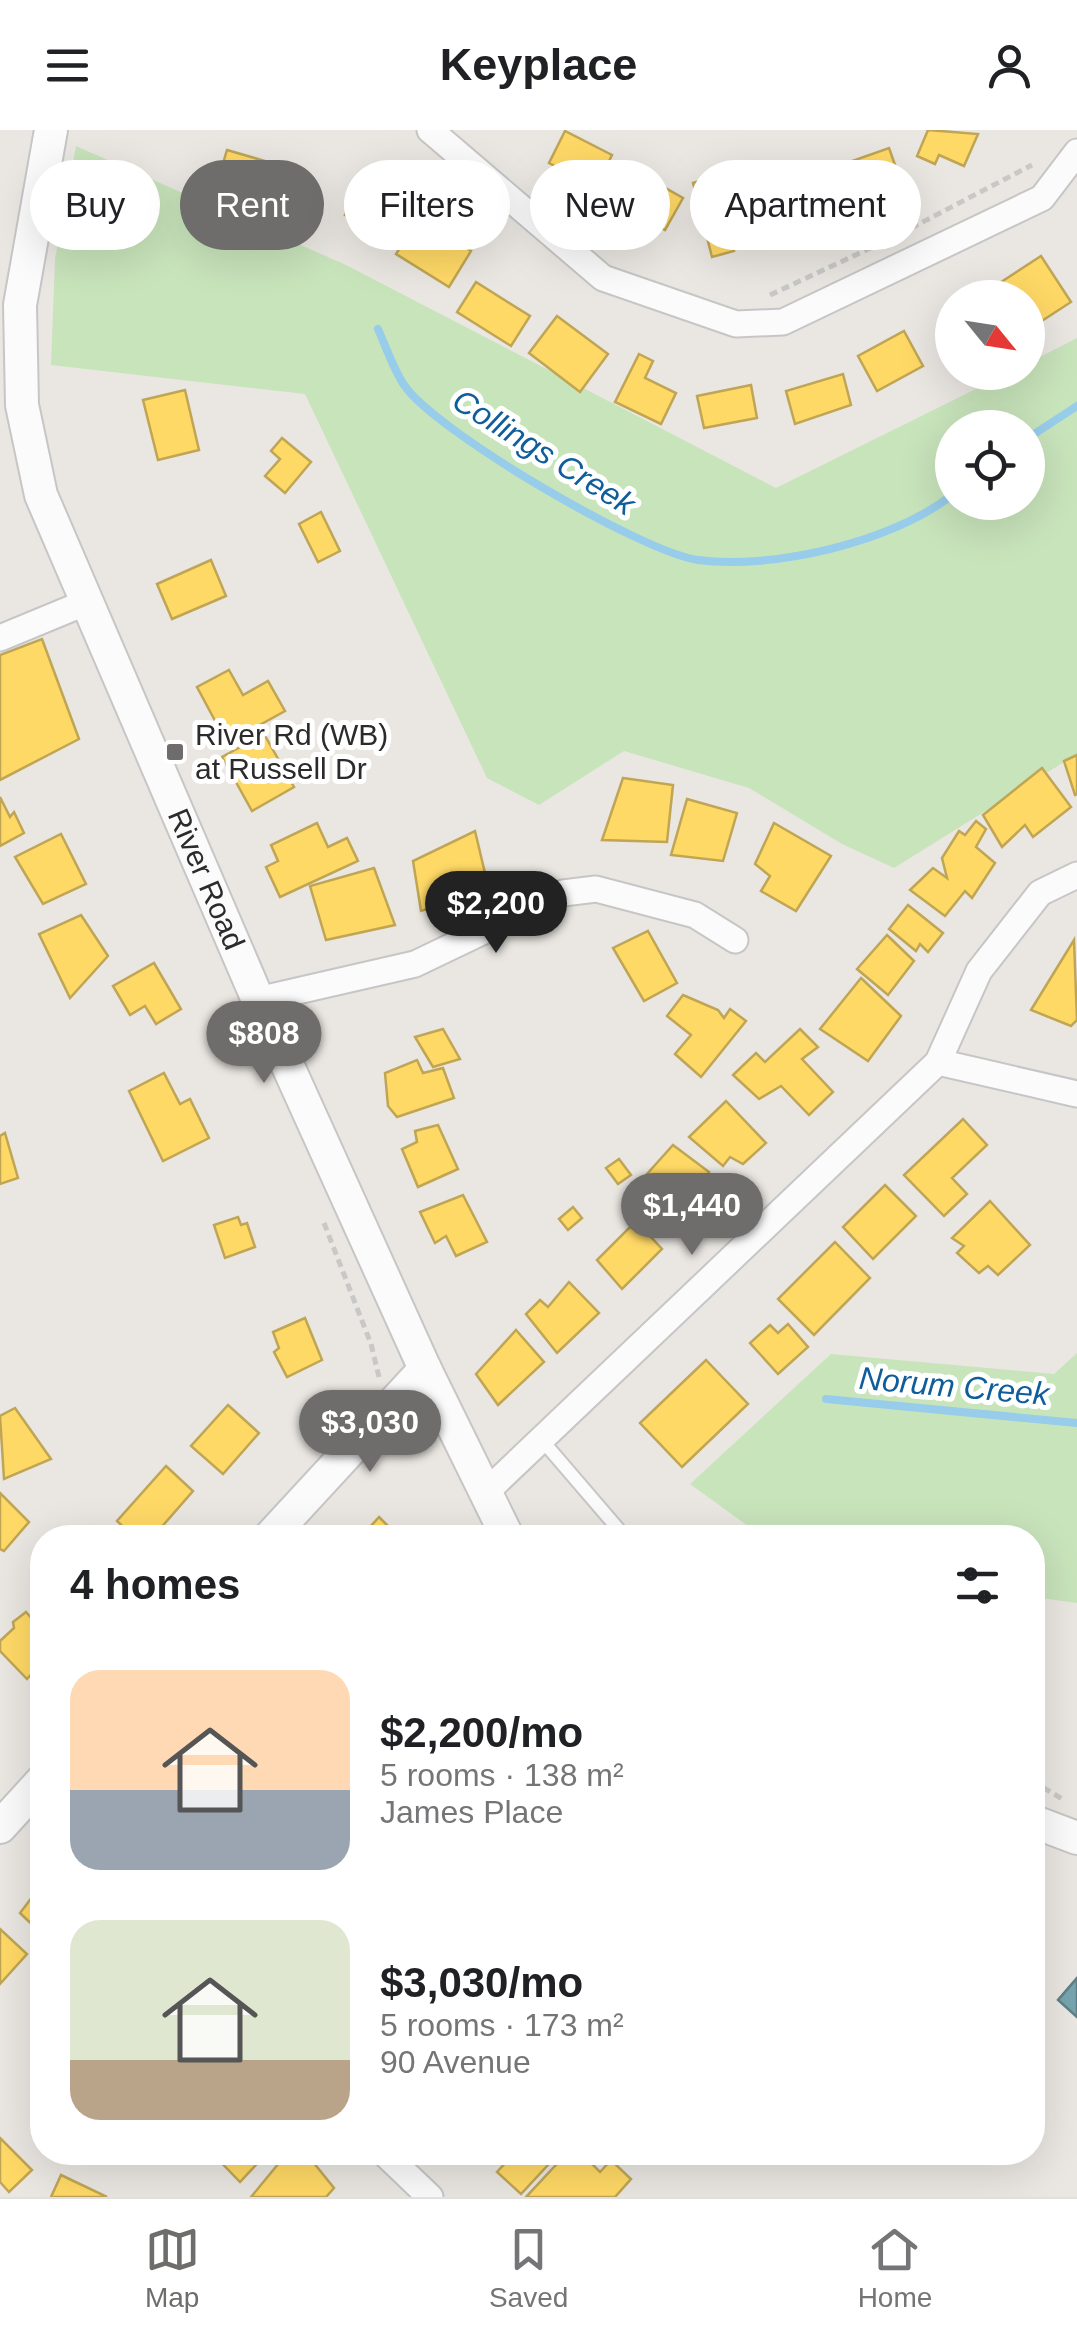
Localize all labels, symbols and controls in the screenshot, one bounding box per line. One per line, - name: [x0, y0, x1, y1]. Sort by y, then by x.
- icon: menu: [40, 38, 95, 93]
- icon: person: [982, 38, 1037, 93]
- text: Keyplace: [440, 39, 637, 90]
- chip: Buy: [30, 160, 160, 250]
- chip: Rent: [180, 160, 324, 250]
- chip: Filters: [344, 160, 510, 250]
- chip: New: [530, 160, 670, 250]
- chip: Apartment: [690, 160, 921, 250]
- north arrow: [935, 280, 1045, 390]
- map controls: [935, 280, 1045, 520]
- water label: Collings Creek: [446, 382, 643, 523]
- button: locate: [935, 410, 1045, 520]
- place label: River Rd (WB) at Russell Dr: [195, 718, 388, 785]
- marker: River Rd (WB) at Russell Dr: [164, 741, 186, 763]
- street label: River Road: [162, 804, 251, 955]
- pin: $2,200: [415, 871, 577, 956]
- text: $2,200: [447, 885, 545, 921]
- pin: $808: [205, 1001, 323, 1086]
- text: $808: [228, 1015, 300, 1051]
- pin: $1,440: [611, 1173, 773, 1258]
- text: $1,440: [643, 1187, 741, 1223]
- water label: Norum Creek: [858, 1360, 1052, 1412]
- pin: $3,030: [289, 1390, 451, 1475]
- text: $3,030: [321, 1404, 419, 1440]
- icon: filters: [950, 1558, 1005, 1613]
- text: 4 homes: [70, 1561, 240, 1608]
- text: $2,200/mo: [380, 1709, 583, 1756]
- icon: home: [150, 1710, 270, 1830]
- text: 5 rooms · 138 m²: [380, 1757, 624, 1793]
- text: James Place: [380, 1794, 563, 1830]
- text: $3,030/mo: [380, 1959, 583, 2006]
- icon: home: [150, 1960, 270, 2080]
- text: 5 rooms · 173 m²: [380, 2007, 624, 2043]
- text: 90 Avenue: [380, 2044, 531, 2080]
- tab: Map: [145, 2222, 200, 2314]
- tab: Saved: [489, 2222, 568, 2314]
- tab: Home: [858, 2222, 932, 2314]

